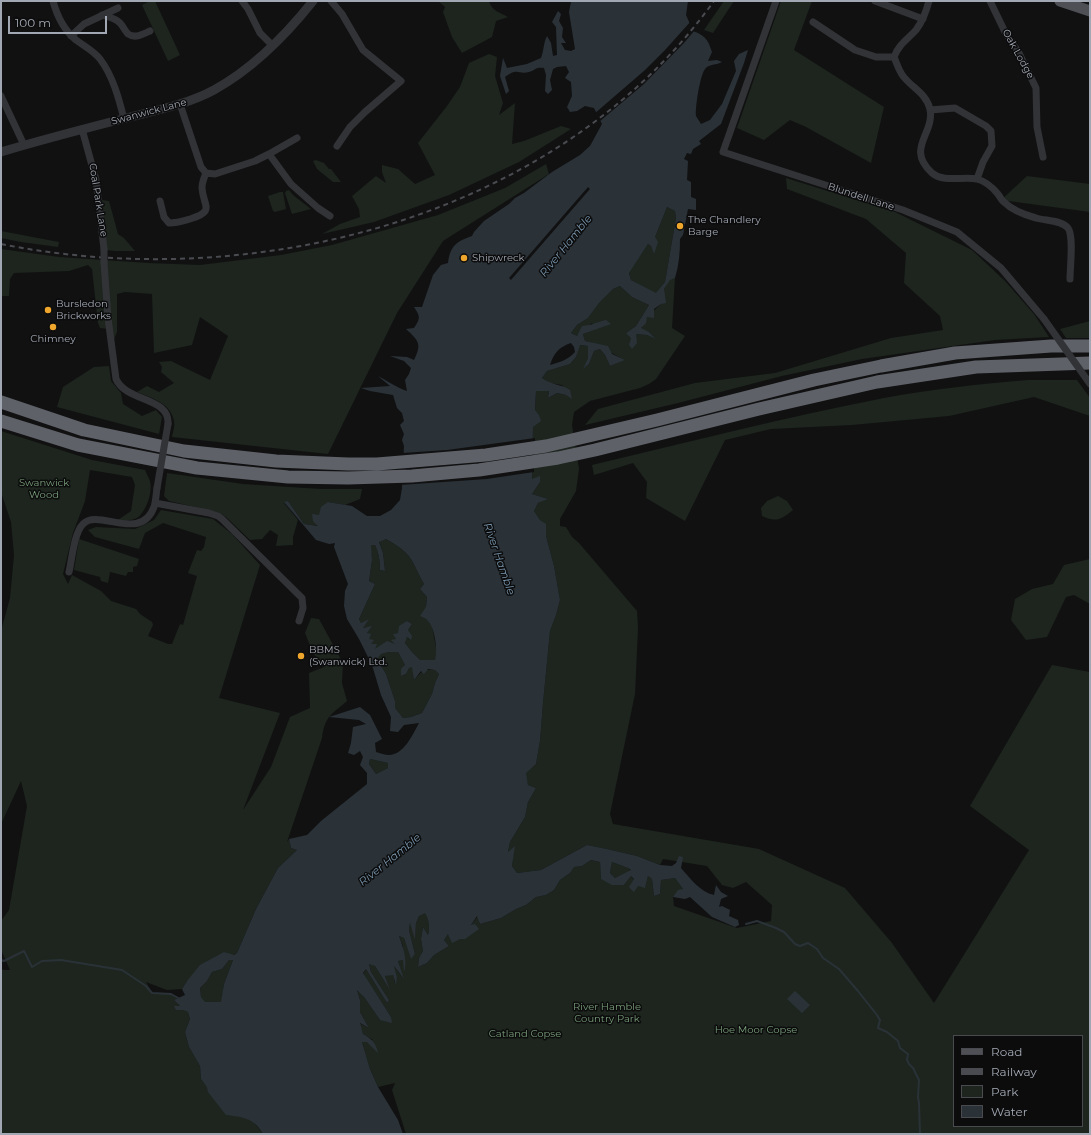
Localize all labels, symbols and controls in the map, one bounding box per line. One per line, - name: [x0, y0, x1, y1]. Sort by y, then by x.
- scale bar: [10, 8, 109, 34]
- text: 100 m: [15, 15, 51, 30]
- street label: Oak Lodge: [1000, 27, 1036, 81]
- street label: Swanwick Lane: [110, 96, 188, 128]
- street label: Coal Park Lane: [86, 162, 110, 238]
- street label: Blundell Lane: [826, 181, 896, 213]
- water label: River Hamble: [537, 212, 595, 280]
- place label: The Chandlery Barge: [688, 214, 761, 238]
- marker: The Chandlery Barge: [675, 221, 685, 231]
- place label: Shipwreck: [472, 252, 524, 264]
- marker: Shipwreck: [459, 253, 469, 263]
- place label: Bursledon Brickworks: [56, 298, 111, 322]
- marker: Bursledon Brickworks: [43, 305, 53, 315]
- marker: Chimney: [48, 322, 58, 332]
- place label: Chimney: [30, 333, 76, 345]
- park label: Swanwick Wood: [19, 477, 69, 500]
- water label: River Hamble: [480, 521, 518, 597]
- place label: BBMS (Swanwick) Ltd.: [309, 644, 387, 668]
- marker: BBMS (Swanwick) Ltd.: [296, 651, 306, 661]
- water label: River Hamble: [356, 831, 424, 889]
- park label: River Hamble Country Park: [573, 1001, 641, 1024]
- park label: Hoe Moor Copse: [715, 1024, 797, 1036]
- park label: Catland Copse: [489, 1028, 561, 1040]
- legend: [953, 1035, 1083, 1127]
- text: Road: [991, 1044, 1022, 1059]
- text: Railway: [991, 1064, 1037, 1079]
- text: Park: [991, 1084, 1018, 1099]
- text: Water: [991, 1104, 1027, 1119]

